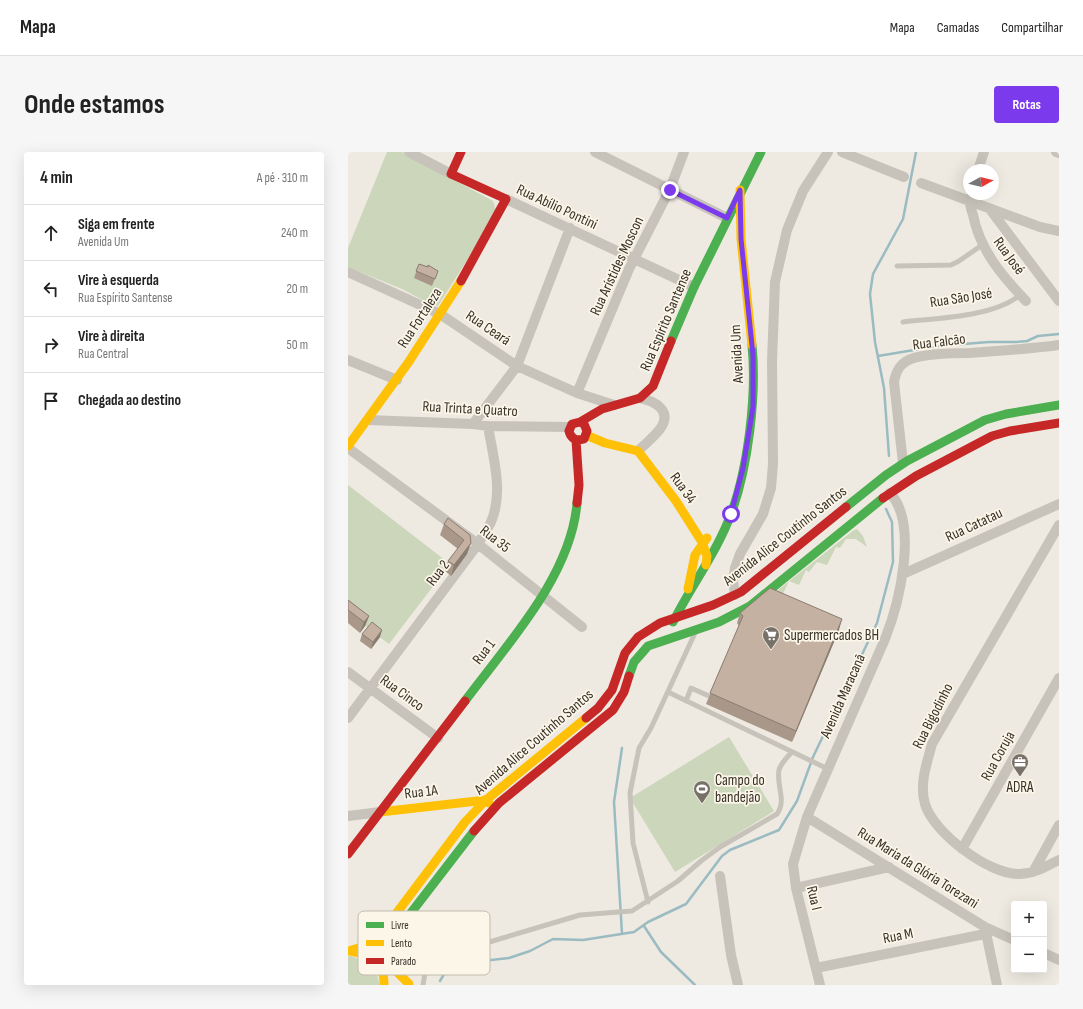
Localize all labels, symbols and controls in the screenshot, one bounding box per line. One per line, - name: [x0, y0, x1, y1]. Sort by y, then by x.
- text: Mapa: [20, 16, 56, 39]
- text: Mapa: [890, 19, 915, 36]
- text: Camadas: [937, 19, 979, 36]
- text: Compartilhar: [1001, 19, 1063, 36]
- button: Rotas: [994, 86, 1059, 123]
- text: Onde estamos: [24, 88, 164, 121]
- north arrow: [963, 164, 999, 200]
- text: 4 min: [40, 168, 73, 188]
- text: A pé · 310 m: [257, 170, 308, 186]
- street label: Rua Abílio Pontini: [513, 180, 601, 234]
- route end: [661, 181, 679, 199]
- street label: Rua Arístides Moscon: [586, 213, 648, 319]
- text: Siga em frente: [78, 215, 155, 234]
- icon: ahead: [40, 222, 62, 244]
- text: 240 m: [281, 225, 308, 241]
- street label: Rua José: [989, 233, 1029, 279]
- text: Avenida Um: [78, 234, 129, 250]
- street label: Rua Espírito Santense: [636, 266, 696, 374]
- text: Vire à esquerda: [78, 271, 159, 290]
- icon: left: [40, 278, 62, 300]
- text: 20 m: [286, 281, 308, 297]
- street label: Rua Fortaleza: [394, 284, 447, 352]
- street label: Rua São José: [928, 284, 994, 312]
- text: Rua Espírito Santense: [78, 290, 173, 306]
- street label: Rua Ceará: [462, 306, 514, 350]
- street label: Avenida Um: [726, 324, 748, 385]
- text: Vire à direita: [78, 327, 145, 346]
- street label: Rua Falcão: [911, 329, 967, 355]
- icon: right: [40, 334, 62, 356]
- text: 50 m: [287, 337, 308, 353]
- text: Rua Central: [78, 346, 129, 362]
- icon: arrive: [40, 390, 62, 412]
- text: Chegada ao destino: [78, 391, 181, 410]
- street label: Rua Trinta e Quatro: [422, 397, 518, 421]
- street label: Rua 34: [665, 469, 701, 507]
- street label: Avenida Alice Coutinho Santos: [719, 482, 851, 591]
- street label: Rua Catatau: [942, 504, 1006, 546]
- route start: [722, 505, 740, 523]
- street label: Rua 35: [476, 521, 514, 557]
- street label: Rua 2: [422, 556, 454, 590]
- supermarket icon: Supermercados BH: [761, 625, 781, 650]
- place label: Supermercados BH: [784, 626, 879, 645]
- street label: Rua 1: [468, 635, 500, 668]
- street label: Avenida Maracanã: [816, 651, 870, 742]
- street label: Rua Cinco: [376, 671, 428, 715]
- street label: Rua Bigodinho: [908, 680, 958, 752]
- street label: Avenida Alice Coutinho Santos: [470, 685, 597, 800]
- street label: Rua Coruja: [977, 728, 1019, 784]
- office icon: ADRA: [1010, 752, 1030, 777]
- place label: Campo do bandejão: [715, 771, 765, 807]
- place label: ADRA: [1005, 778, 1034, 797]
- sports icon: Campo do bandejão: [692, 779, 712, 804]
- street label: Rua 1A: [403, 780, 439, 803]
- street label: Rua Maria da Glória Torezani: [854, 823, 982, 913]
- street label: Rua I: [802, 884, 826, 912]
- map controls: [1011, 901, 1047, 973]
- button: +: [1011, 901, 1047, 937]
- legend: [358, 911, 490, 975]
- text: Livre: [391, 919, 409, 932]
- street label: Rua M: [881, 924, 915, 948]
- text: Lento: [391, 937, 412, 950]
- button: −: [1011, 937, 1047, 973]
- text: Parado: [391, 955, 417, 968]

